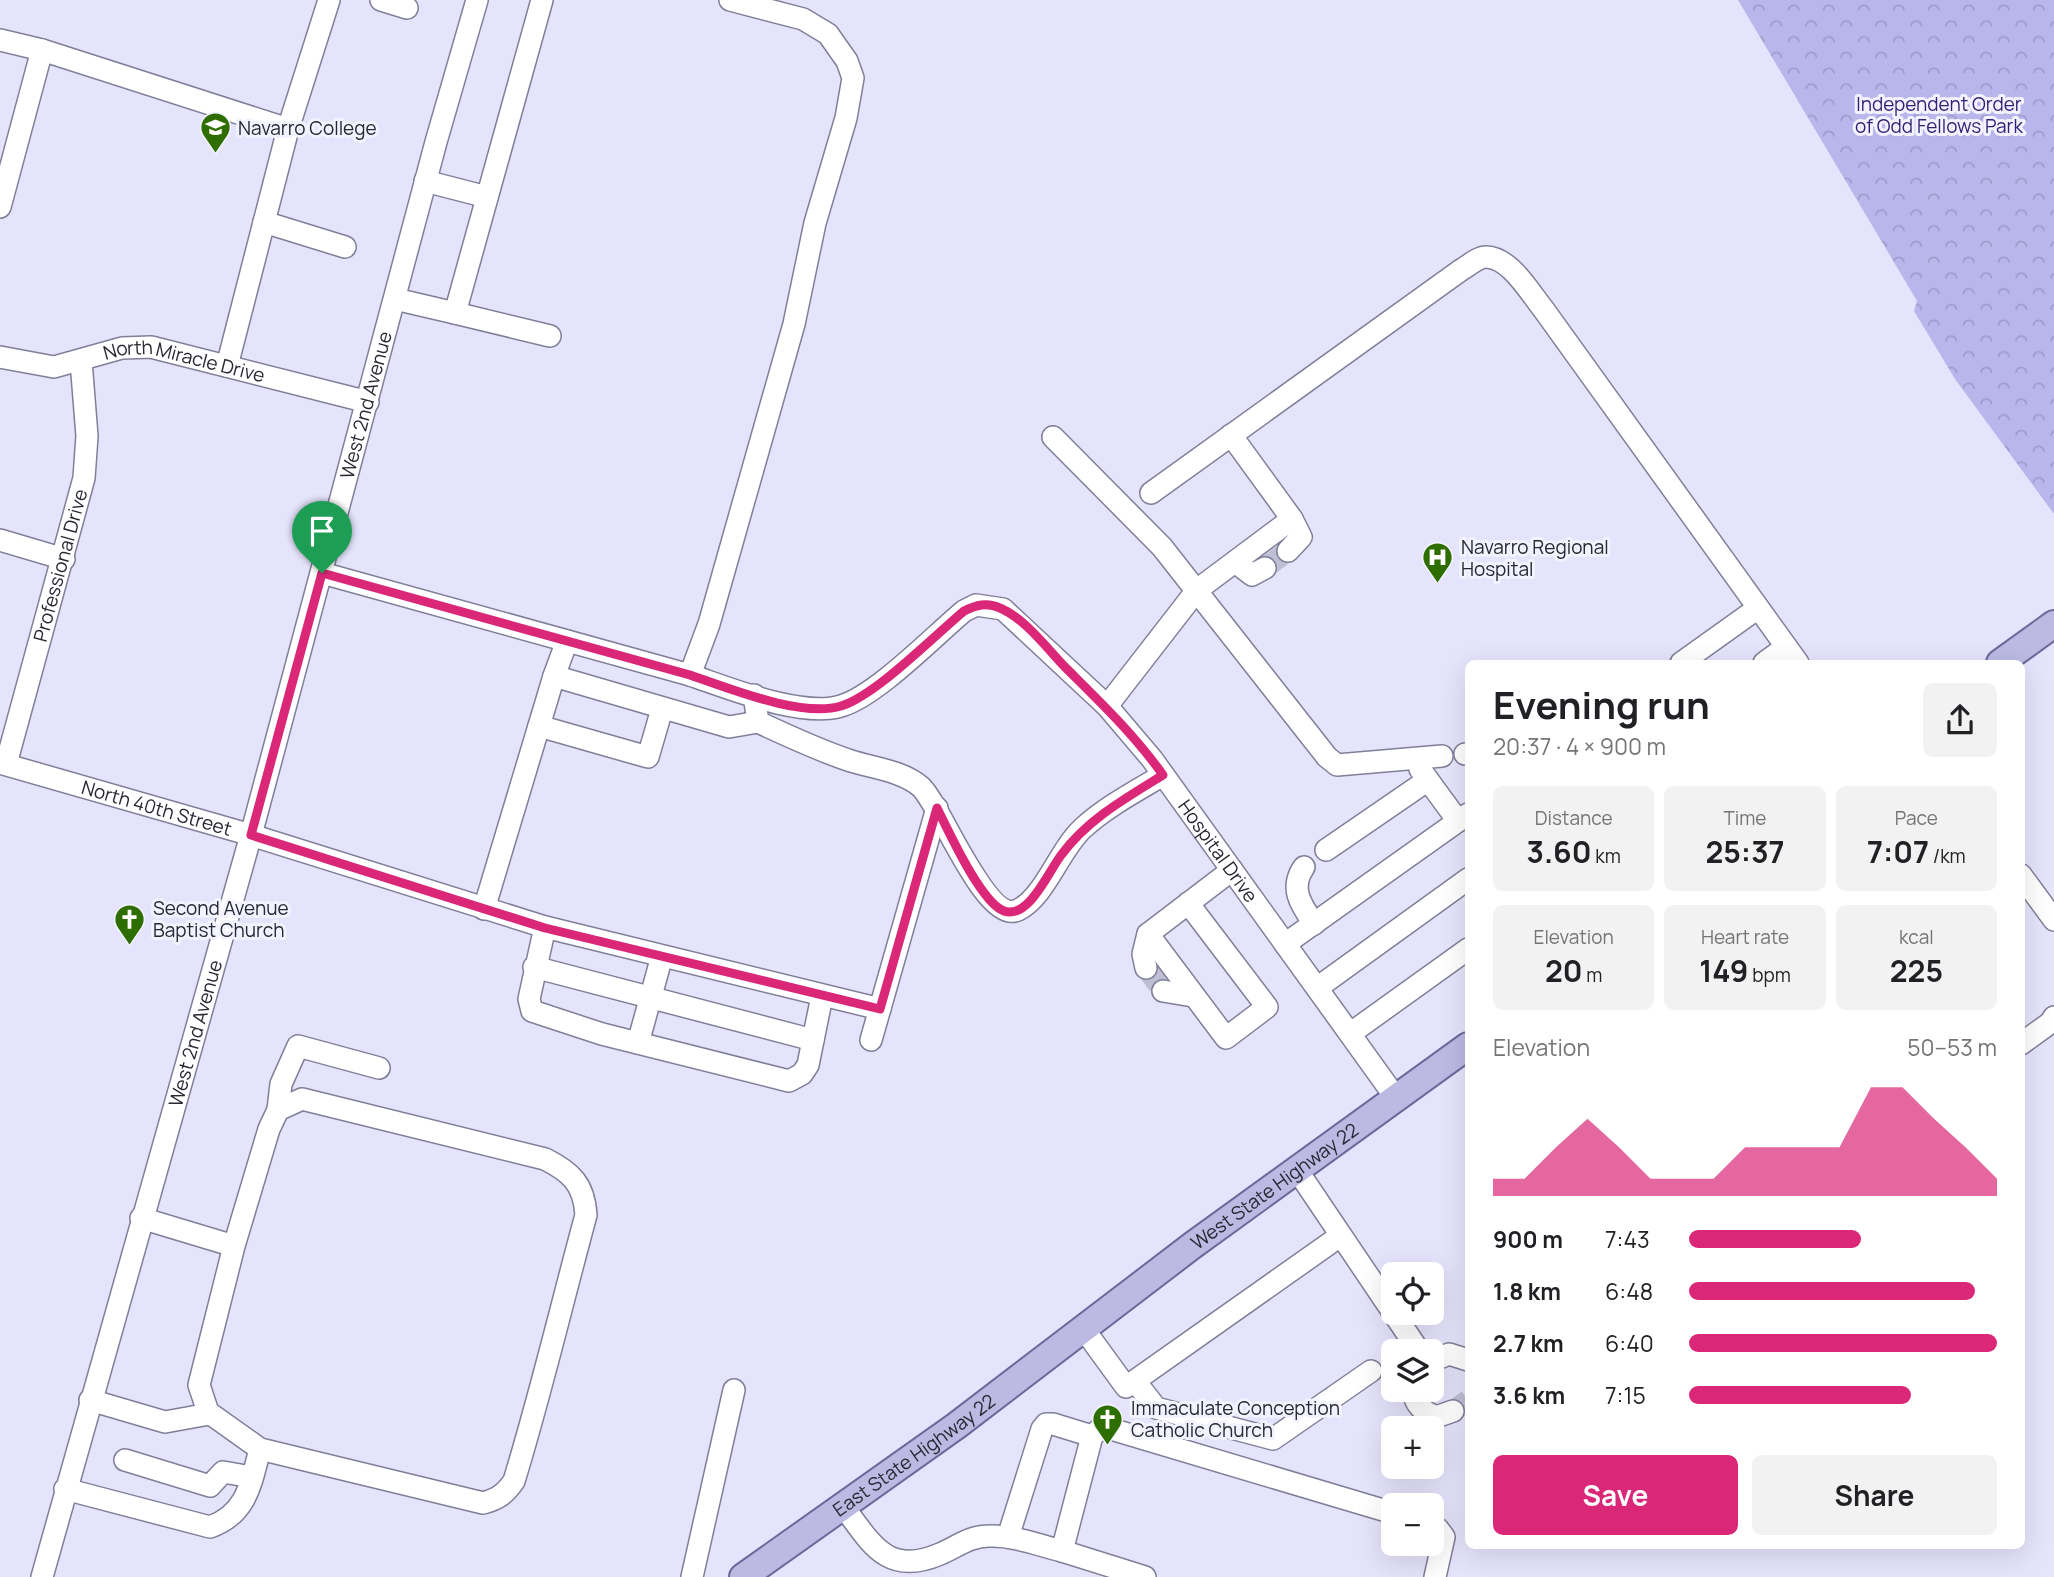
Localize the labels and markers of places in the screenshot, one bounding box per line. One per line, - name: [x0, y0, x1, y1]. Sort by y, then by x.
- school or university icon: Navarro College: [198, 111, 232, 155]
- place label: Navarro College: [238, 115, 377, 141]
- pin: [292, 501, 352, 573]
- place label: Navarro Regional Hospital: [1461, 534, 1609, 582]
- hospital icon: Navarro Regional Hospital: [1421, 541, 1455, 585]
- place label: Second Avenue Baptist Church: [153, 895, 289, 943]
- church icon: Second Avenue Baptist Church: [113, 902, 147, 946]
- place label: Immaculate Conception Catholic Church: [1131, 1395, 1340, 1443]
- church icon: Immaculate Conception Catholic Church: [1091, 1402, 1125, 1446]

